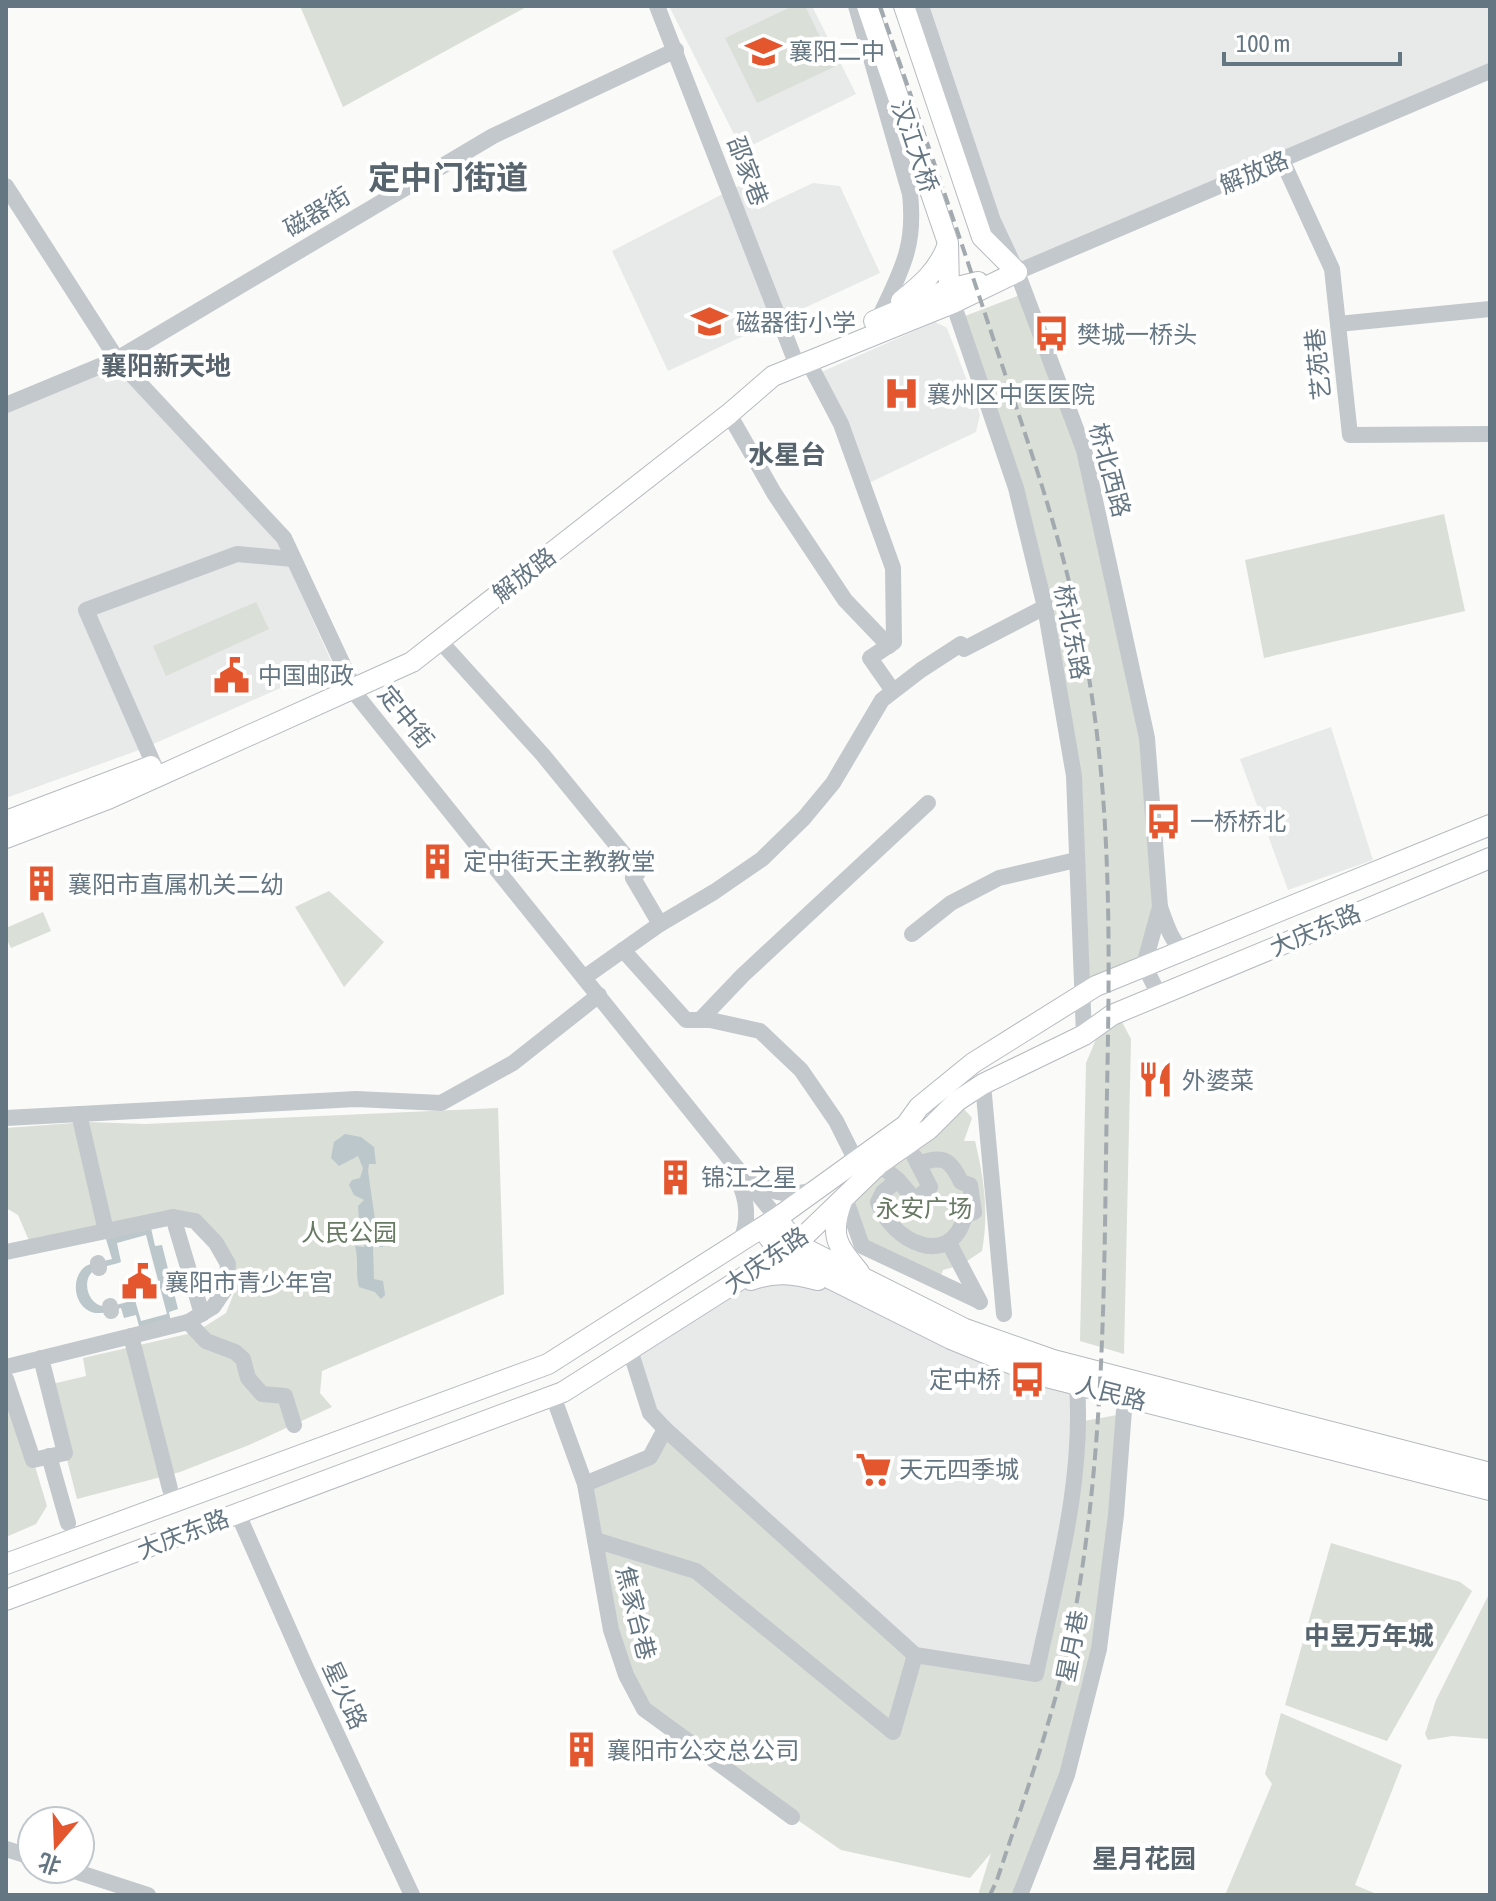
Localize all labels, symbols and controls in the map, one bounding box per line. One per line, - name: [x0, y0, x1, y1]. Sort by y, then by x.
- scale bar: [1224, 16, 1400, 66]
- text: 100 m: [1236, 30, 1290, 57]
- school or university icon: 襄阳二中: [744, 32, 782, 70]
- place label: 襄阳二中: [789, 38, 885, 65]
- street label: 汉江大桥: [887, 96, 943, 196]
- street label: 邵家巷: [722, 133, 774, 209]
- street label: 解放路: [1216, 146, 1292, 198]
- district label: 定中门街道: [368, 159, 528, 196]
- street label: 磁器街: [279, 182, 355, 242]
- school or university icon: 磁器街小学: [691, 303, 729, 341]
- place label: 磁器街小学: [736, 309, 856, 336]
- bus stop icon: 樊城一桥头: [1032, 315, 1070, 353]
- place label: 樊城一桥头: [1077, 321, 1197, 348]
- street label: 艺苑巷: [1301, 327, 1335, 401]
- district label: 襄阳新天地: [101, 351, 231, 381]
- hospital icon: 襄州区中医医院: [882, 375, 920, 413]
- place label: 襄州区中医医院: [927, 381, 1095, 408]
- street label: 桥北西路: [1085, 420, 1135, 520]
- district label: 水星台: [748, 440, 826, 470]
- street label: 解放路: [487, 542, 561, 608]
- street label: 桥北东路: [1050, 582, 1094, 682]
- public building icon: 中国邮政: [213, 656, 251, 694]
- place label: 中国邮政: [258, 662, 354, 689]
- street label: 定中街: [373, 681, 439, 753]
- bus stop icon: 一桥桥北: [1145, 802, 1183, 840]
- place label: 一桥桥北: [1190, 808, 1286, 835]
- building icon: 定中街天主教教堂: [418, 842, 456, 880]
- place label: 定中街天主教教堂: [463, 848, 655, 875]
- building icon: 襄阳市直属机关二幼: [23, 865, 61, 903]
- place label: 襄阳市直属机关二幼: [68, 871, 284, 898]
- street label: 大庆东路: [1266, 899, 1364, 961]
- restaurant icon: 外婆菜: [1137, 1061, 1175, 1099]
- place label: 外婆菜: [1182, 1067, 1254, 1094]
- building icon: 锦江之星: [656, 1158, 694, 1196]
- place label: 锦江之星: [701, 1164, 797, 1191]
- park label: 永安广场: [876, 1195, 972, 1222]
- park label: 人民公园: [301, 1219, 397, 1246]
- street label: 大庆东路: [719, 1221, 813, 1299]
- public building icon: 襄阳市青少年宫: [120, 1263, 158, 1301]
- place label: 襄阳市青少年宫: [165, 1269, 333, 1296]
- bus stop icon: 定中桥: [1008, 1360, 1046, 1398]
- place label: 定中桥: [929, 1366, 1001, 1393]
- street label: 人民路: [1073, 1371, 1149, 1415]
- supermarket icon: 天元四季城: [854, 1450, 892, 1488]
- place label: 天元四季城: [899, 1456, 1019, 1483]
- street label: 大庆东路: [133, 1504, 233, 1564]
- street label: 焦家台巷: [611, 1563, 661, 1663]
- street label: 星月巷: [1052, 1608, 1092, 1684]
- district label: 中昱万年城: [1304, 1621, 1434, 1651]
- street label: 星火路: [318, 1657, 372, 1733]
- building icon: 襄阳市公交总公司: [562, 1731, 600, 1769]
- place label: 襄阳市公交总公司: [607, 1737, 799, 1764]
- north arrow: [16, 1805, 96, 1885]
- district label: 星月花园: [1092, 1844, 1196, 1874]
- text: 北: [35, 1848, 64, 1880]

